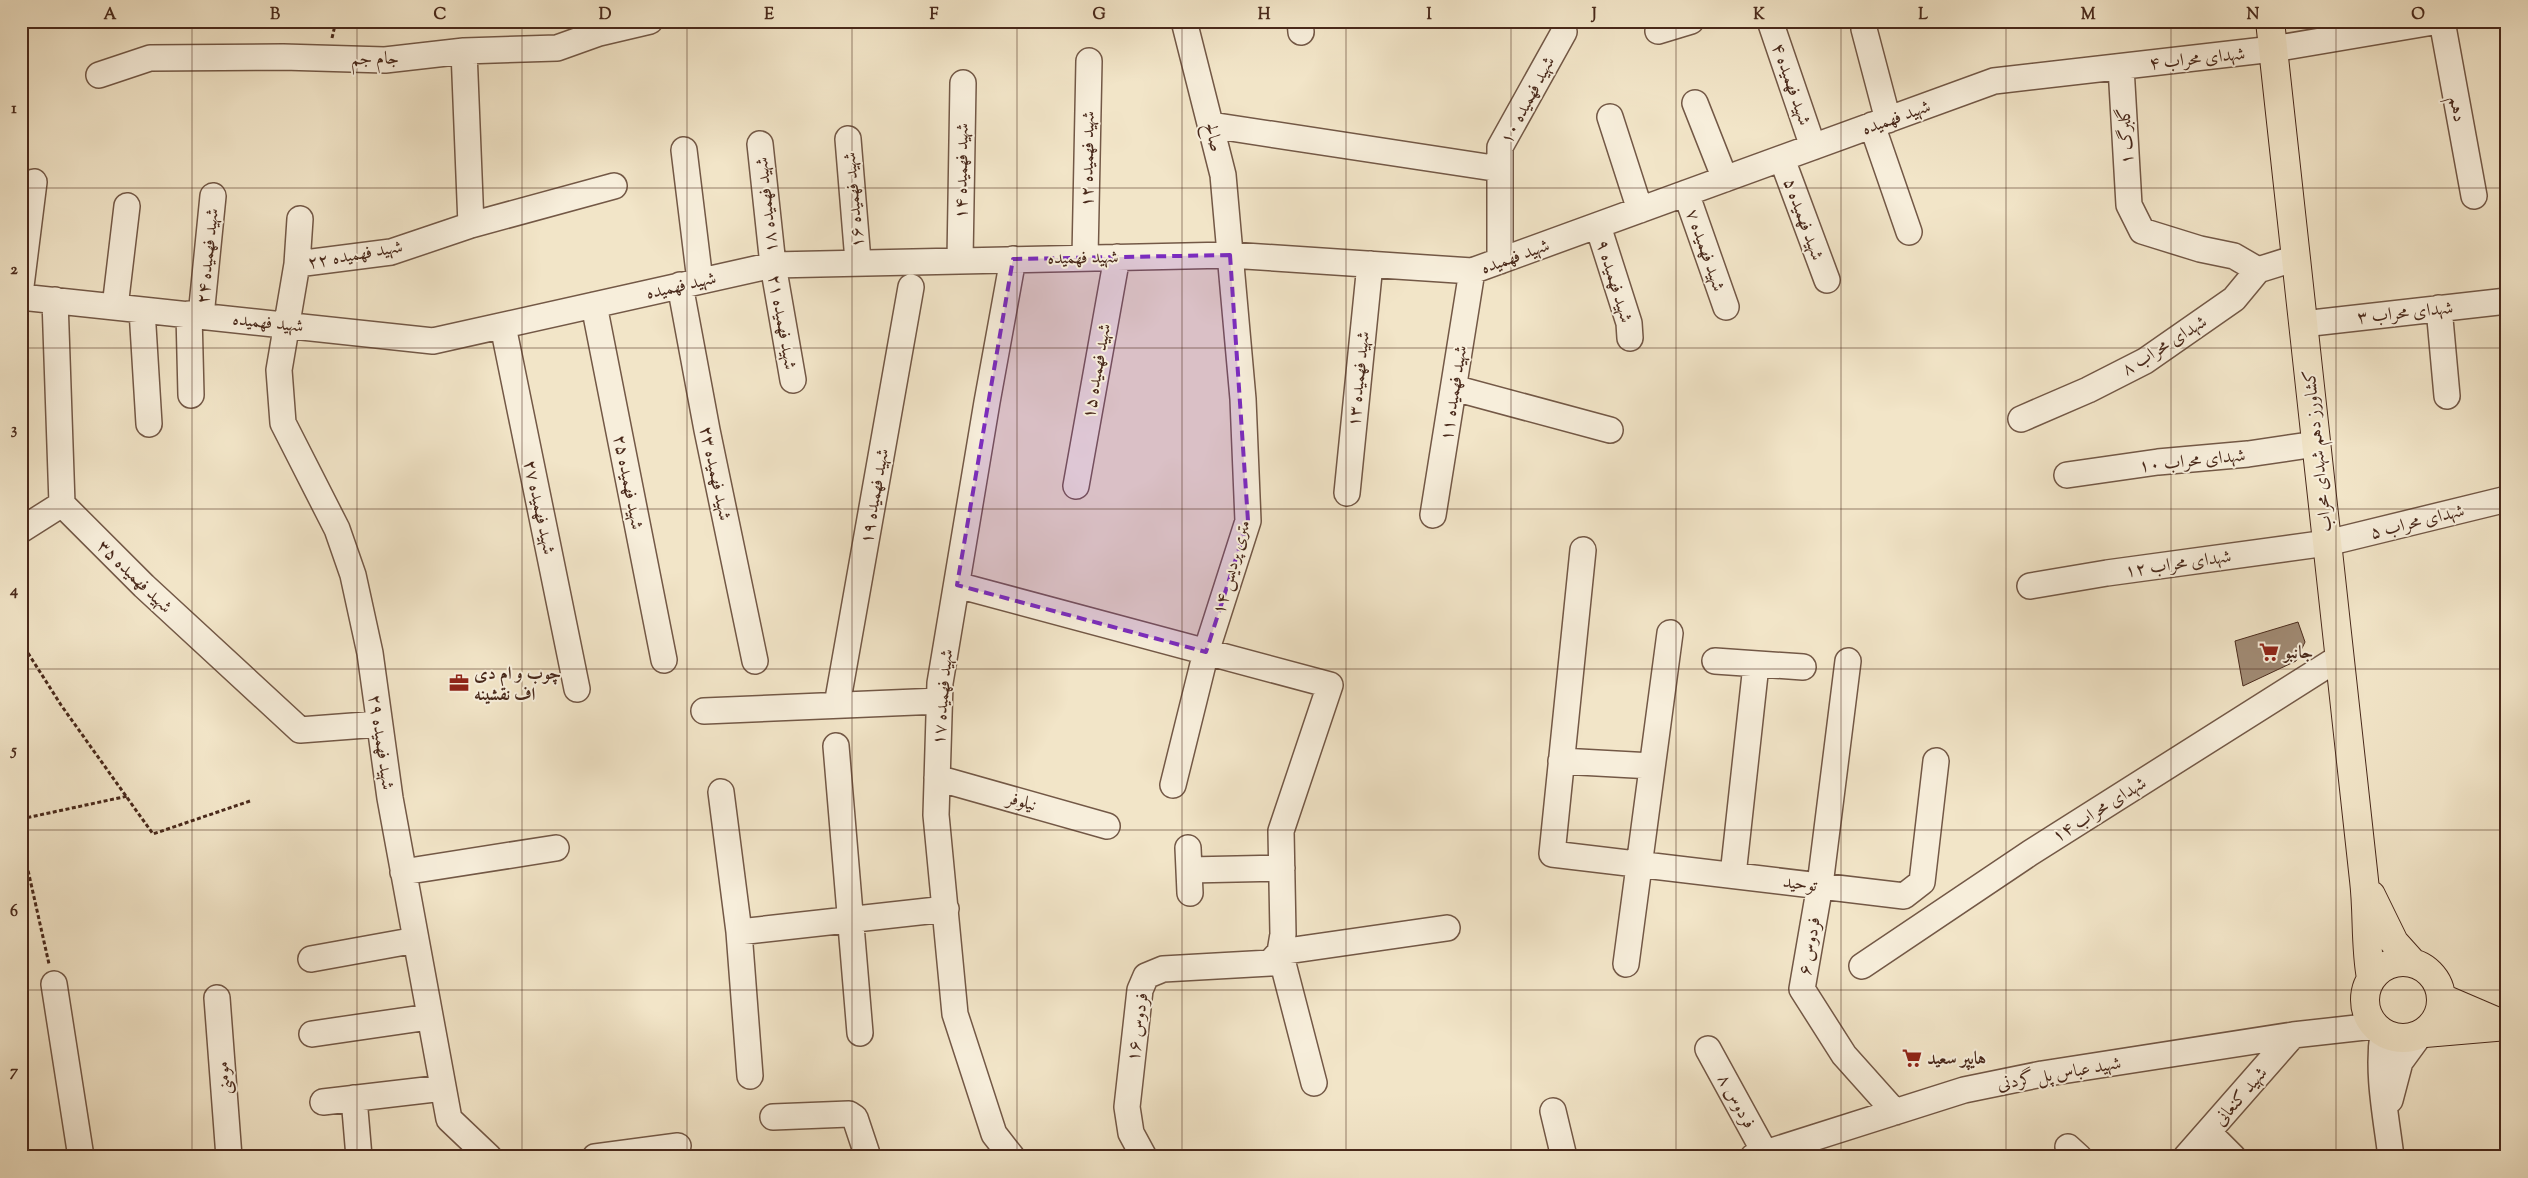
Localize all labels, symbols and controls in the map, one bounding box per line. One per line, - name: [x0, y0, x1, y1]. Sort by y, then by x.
- text: A: [104, 4, 117, 27]
- text: B: [270, 4, 280, 27]
- text: C: [434, 4, 447, 27]
- text: D: [599, 4, 612, 27]
- text: E: [764, 4, 774, 27]
- text: F: [930, 4, 939, 27]
- text: G: [1092, 4, 1106, 27]
- text: H: [1258, 4, 1271, 27]
- text: I: [1426, 4, 1432, 27]
- text: J: [1590, 4, 1597, 27]
- text: K: [1753, 4, 1765, 27]
- text: L: [1918, 4, 1928, 27]
- text: M: [2081, 4, 2096, 27]
- text: N: [2247, 4, 2260, 27]
- text: O: [2411, 4, 2425, 27]
- street label: شهید فهمیده ۴: [1764, 40, 1816, 129]
- street label: شهدای محراب ۴: [2148, 42, 2247, 78]
- street label: جام جم: [351, 47, 399, 75]
- street label: شهید فهمیده ۱۰: [1495, 52, 1563, 150]
- street label: شهید فهمیده: [1859, 94, 1935, 143]
- street label: دهم: [2439, 94, 2471, 125]
- text: 1: [11, 98, 17, 121]
- street label: گلبرگ ۱: [2113, 107, 2141, 165]
- street label: شهید فهمیده ۱۲: [1075, 111, 1103, 207]
- street label: صالح: [1195, 120, 1228, 155]
- street label: شهید فهمیده ۱۴: [949, 123, 977, 219]
- street label: شهید فهمیده ۱۶: [838, 151, 872, 249]
- street label: شهید فهمیده ۱۸: [750, 156, 786, 254]
- street label: شهید فهمیده ۵: [1775, 175, 1829, 264]
- street label: شهید فهمیده ۷: [1678, 206, 1730, 295]
- street label: شهید فهمیده ۲۴: [191, 207, 227, 305]
- street label: شهید فهمیده: [1478, 233, 1554, 282]
- street label: شهید فهمیده ۲۲: [306, 235, 405, 277]
- street label: شهید فهمیده ۹: [1588, 237, 1638, 326]
- street label: شهید فهمیده: [1047, 245, 1119, 273]
- text: 2: [10, 259, 18, 282]
- street label: شهید فهمیده: [644, 266, 719, 308]
- street label: شهید فهمیده ۲۱: [760, 273, 802, 372]
- street label: شهدای محراب ۳: [2356, 296, 2455, 332]
- street label: شهید فهمیده: [231, 307, 305, 341]
- street label: شهدای محراب ۸: [2117, 310, 2213, 383]
- street label: شهید فهمیده ۱۵: [1077, 322, 1119, 421]
- street label: شهید فهمیده ۱۳: [1342, 330, 1378, 428]
- street label: شهید فهمیده ۱۱: [1435, 344, 1475, 443]
- street label: کشاورز دهم شهدای محراب: [2298, 368, 2342, 533]
- text: 3: [11, 419, 18, 442]
- street label: شهید فهمیده ۲۳: [691, 424, 737, 523]
- street label: شهید فهمیده ۲۵: [605, 433, 649, 532]
- street label: شهدای محراب ۱۰: [2138, 443, 2247, 481]
- street label: شهید فهمیده ۱۹: [855, 447, 897, 546]
- street label: شهید فهمیده ۲۷: [515, 458, 561, 557]
- street label: شهدای محراب ۵: [2368, 499, 2467, 547]
- street label: ۱۴ متری پردیس: [1207, 517, 1259, 618]
- street label: شهید فهمیده ۳۵: [90, 535, 177, 620]
- street label: شهدای محراب ۱۲: [2123, 545, 2233, 585]
- text: 4: [9, 580, 18, 603]
- supermarket icon: جانبو: [2258, 641, 2280, 663]
- place label: جانبو: [2282, 641, 2313, 667]
- street label: شهید فهمیده ۱۷: [927, 648, 961, 746]
- place label: چوب و ام دی اف نقشینه: [474, 662, 561, 709]
- office icon: چوب و ام دی اف نقشینه: [448, 672, 470, 694]
- street label: شهید فهمیده ۲۹: [360, 693, 400, 792]
- text: 5: [9, 740, 17, 763]
- street label: شهدای محراب ۱۴: [2048, 771, 2152, 850]
- street label: نیلوفر: [1002, 786, 1039, 820]
- street label: توحید: [1781, 870, 1819, 900]
- text: 6: [10, 901, 18, 924]
- street label: فردوس ۶: [1793, 915, 1829, 978]
- street label: فردوس ۱۶: [1121, 991, 1157, 1064]
- supermarket icon: هایپر سعید: [1901, 1047, 1923, 1069]
- place label: هایپر سعید: [1927, 1047, 1986, 1073]
- street label: شهید عباس پل گردنی: [1995, 1050, 2123, 1099]
- street label: مومنی: [211, 1060, 239, 1095]
- text: 7: [10, 1061, 19, 1084]
- street label: شهید کنعانی: [2208, 1062, 2275, 1133]
- street label: فردوس ۸: [1710, 1070, 1761, 1134]

